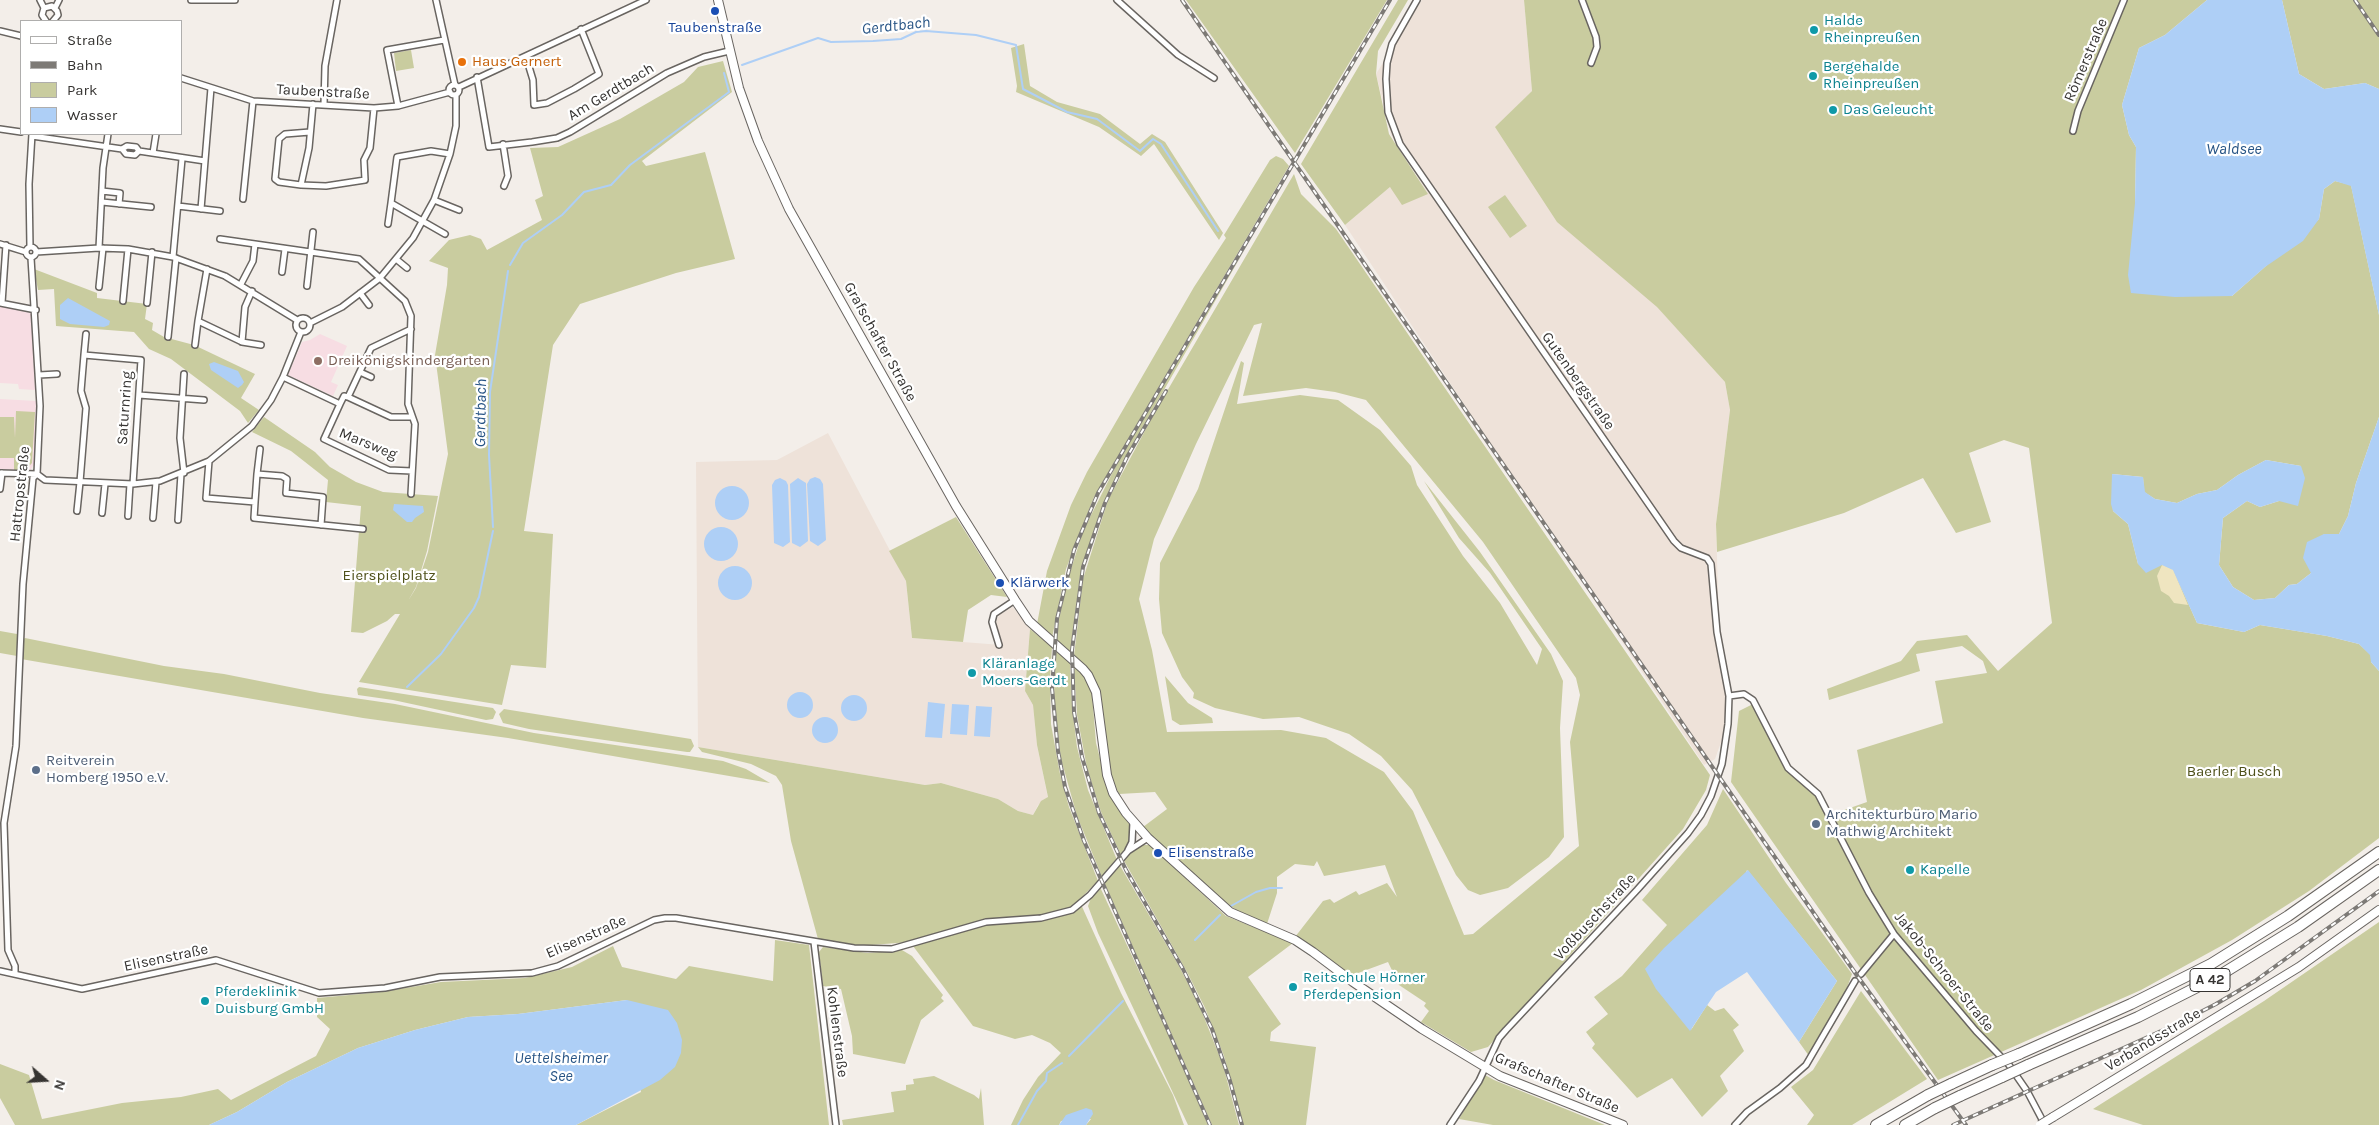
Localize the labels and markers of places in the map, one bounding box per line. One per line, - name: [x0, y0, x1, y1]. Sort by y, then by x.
- marker: Taubenstraße: [709, 5, 721, 17]
- place label: Halde Rheinpreußen: [1824, 12, 1920, 47]
- place label: Taubenstraße: [668, 19, 762, 37]
- marker: Halde Rheinpreußen: [1808, 24, 1820, 36]
- place label: Haus Gernert: [472, 53, 561, 71]
- marker: Haus Gernert: [456, 56, 468, 68]
- place label: Bergehalde Rheinpreußen: [1823, 58, 1919, 93]
- marker: Bergehalde Rheinpreußen: [1807, 70, 1819, 82]
- place label: Das Geleucht: [1843, 101, 1933, 119]
- marker: Das Geleucht: [1827, 104, 1839, 116]
- place label: Dreikönigskindergarten: [328, 352, 490, 370]
- marker: Dreikönigskindergarten: [312, 355, 324, 367]
- place label: Klärwerk: [1010, 574, 1069, 592]
- marker: Klärwerk: [994, 577, 1006, 589]
- place label: Kläranlage Moers-Gerdt: [982, 655, 1066, 690]
- marker: Kläranlage Moers-Gerdt: [966, 667, 978, 679]
- place label: Reitverein Homberg 1950 e.V.: [46, 752, 168, 787]
- marker: Reitverein Homberg 1950 e.V.: [30, 764, 42, 776]
- place label: Architekturbüro Mario Mathwig Architekt: [1826, 806, 1977, 841]
- marker: Architekturbüro Mario Mathwig Architekt: [1810, 818, 1822, 830]
- place label: Elisenstraße: [1168, 844, 1254, 862]
- marker: Elisenstraße: [1152, 847, 1164, 859]
- place label: Kapelle: [1920, 861, 1970, 879]
- marker: Kapelle: [1904, 864, 1916, 876]
- place label: Reitschule Hörner Pferdepension: [1303, 969, 1425, 1004]
- marker: Reitschule Hörner Pferdepension: [1287, 981, 1299, 993]
- place label: Pferdeklinik Duisburg GmbH: [215, 983, 324, 1018]
- marker: Pferdeklinik Duisburg GmbH: [199, 995, 211, 1007]

